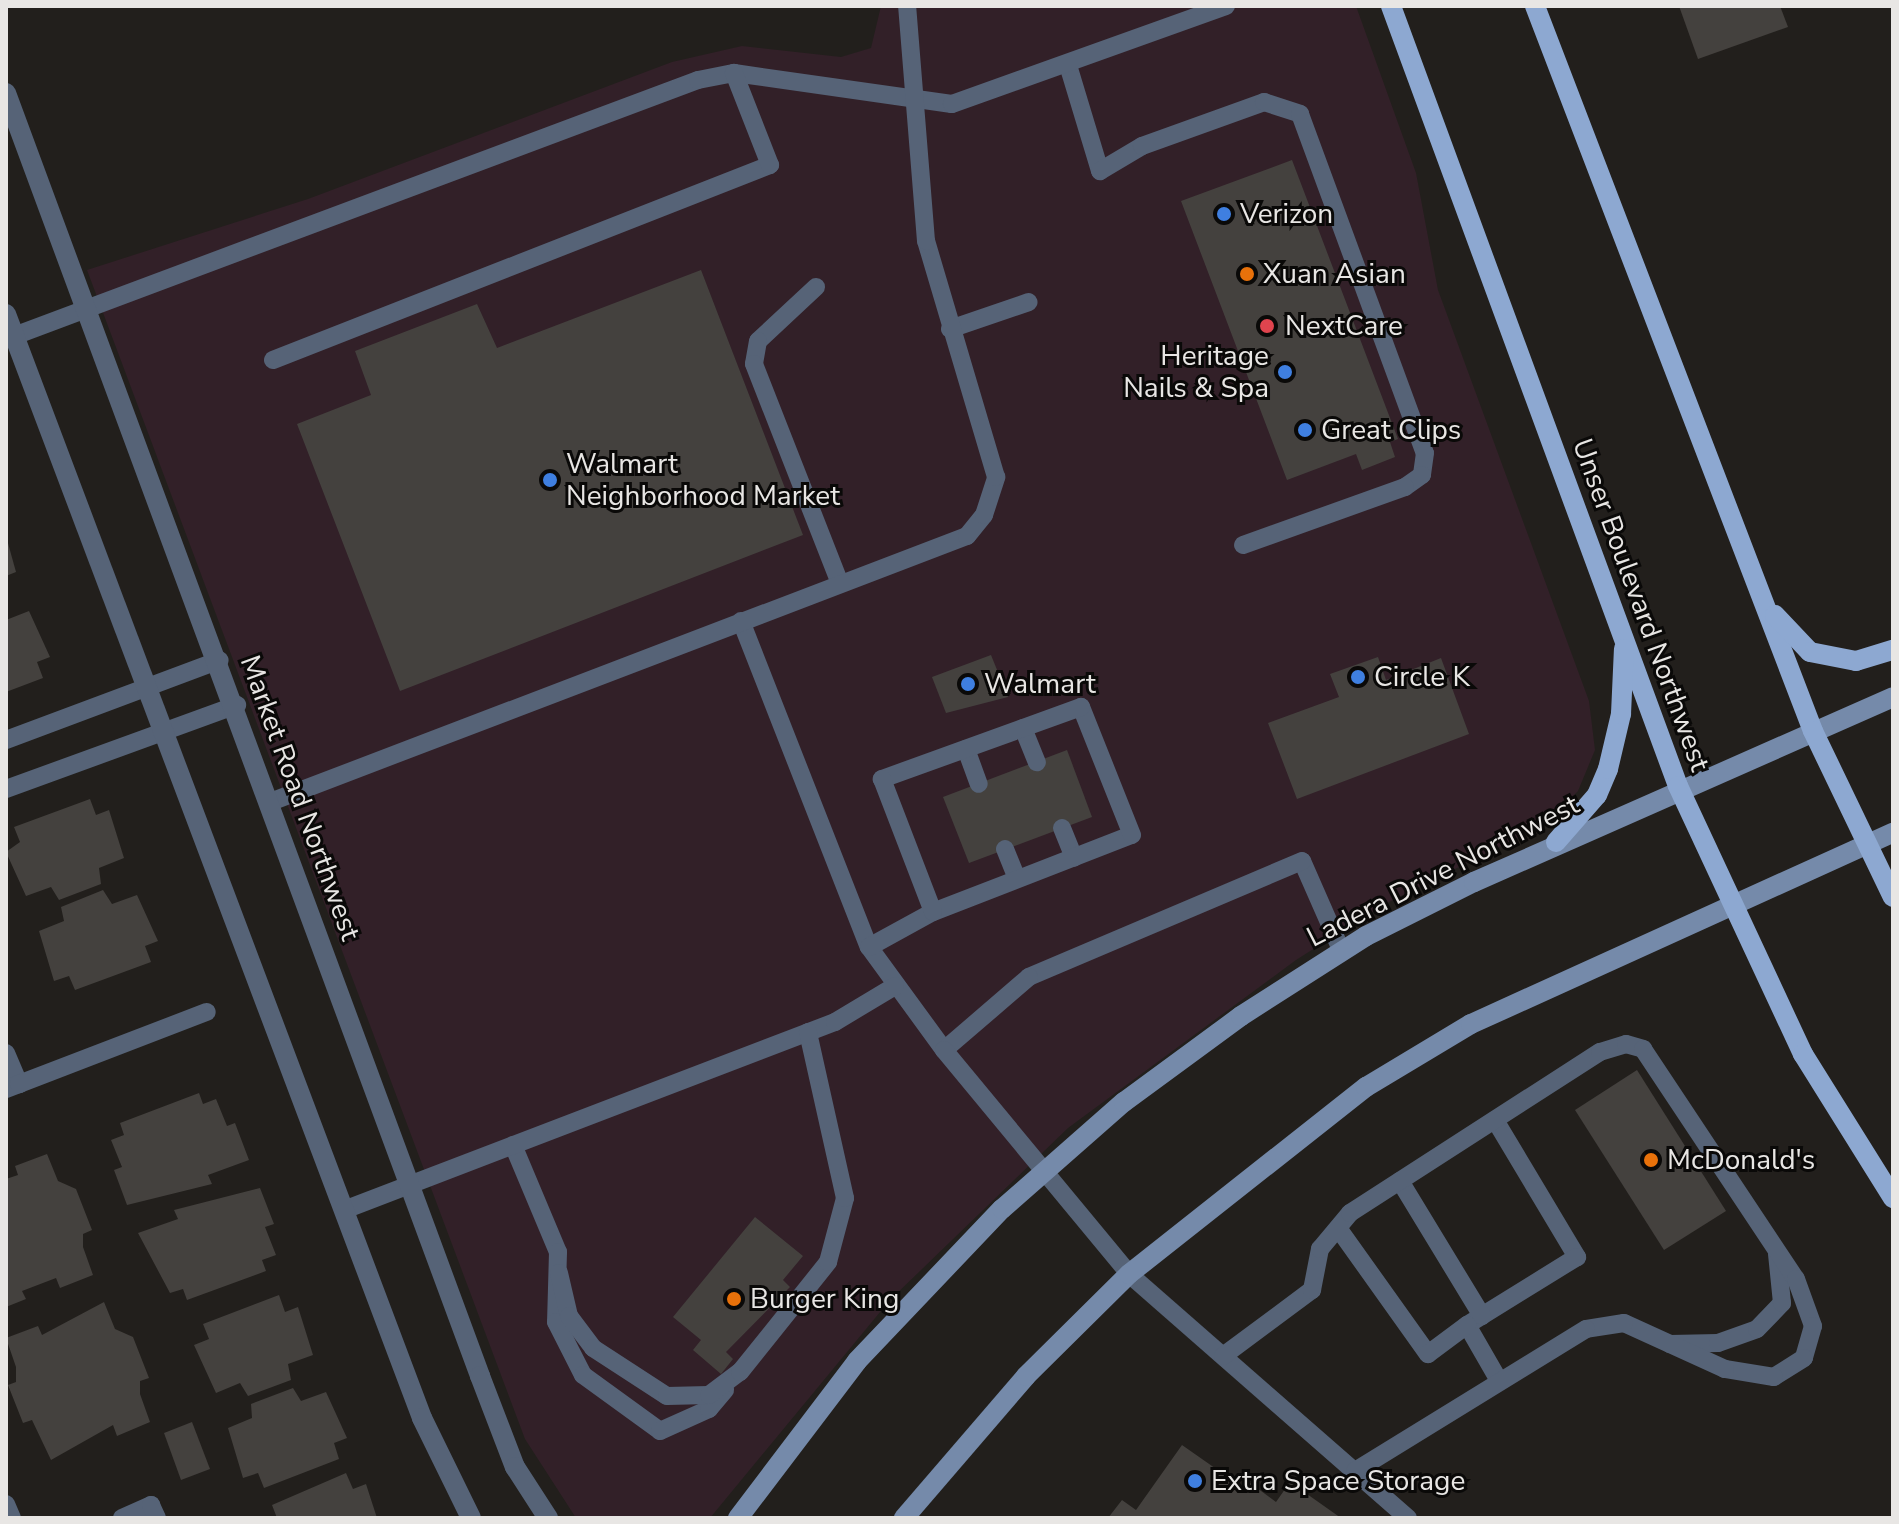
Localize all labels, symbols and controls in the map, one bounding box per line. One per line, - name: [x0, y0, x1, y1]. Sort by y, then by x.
- place label: Verizon: [1240, 197, 1333, 231]
- marker: Verizon: [1215, 205, 1233, 223]
- place label: Xuan Asian: [1263, 257, 1406, 291]
- marker: Xuan Asian: [1238, 265, 1256, 283]
- place label: NextCare: [1285, 309, 1403, 343]
- marker: NextCare: [1256, 315, 1278, 337]
- place label: Heritage Nails & Spa: [1123, 339, 1269, 405]
- marker: Heritage Nails & Spa: [1276, 363, 1294, 381]
- place label: Great Clips: [1321, 413, 1461, 447]
- marker: Great Clips: [1296, 421, 1314, 439]
- street label: Unser Boulevard Northwest: [1565, 434, 1717, 776]
- place label: Walmart Neighborhood Market: [566, 447, 840, 513]
- marker: Walmart Neighborhood Market: [541, 471, 559, 489]
- street label: Market Road Northwest: [233, 651, 367, 945]
- place label: Circle K: [1374, 660, 1470, 694]
- place label: Walmart: [984, 667, 1096, 701]
- marker: Circle K: [1349, 668, 1367, 686]
- marker: Walmart: [959, 675, 977, 693]
- street label: Ladera Drive Northwest: [1301, 788, 1585, 954]
- place label: McDonald's: [1667, 1143, 1815, 1177]
- marker: McDonald's: [1642, 1151, 1660, 1169]
- place label: Burger King: [750, 1282, 899, 1316]
- marker: Burger King: [725, 1290, 743, 1308]
- place label: Extra Space Storage: [1211, 1464, 1465, 1498]
- marker: Extra Space Storage: [1186, 1472, 1204, 1490]

